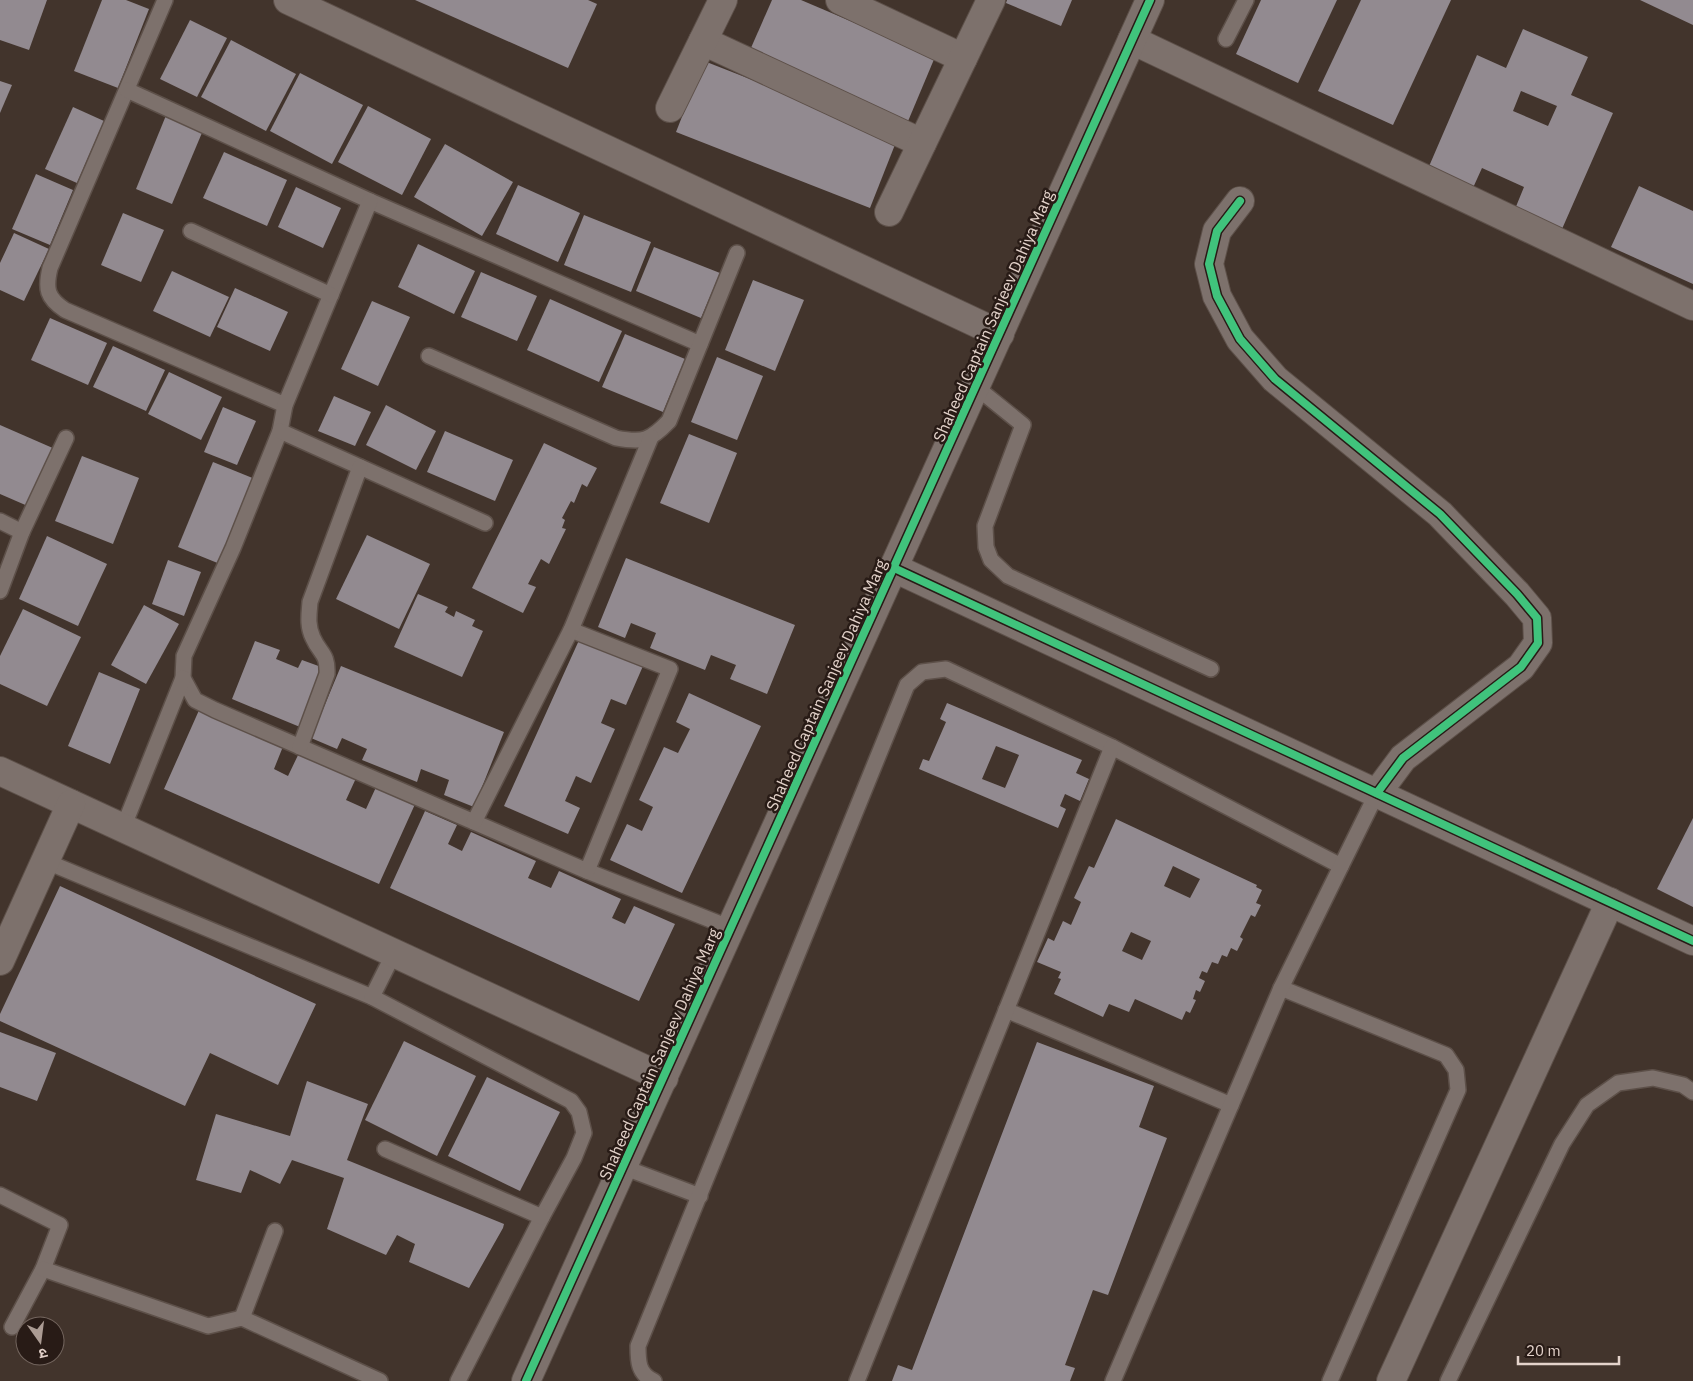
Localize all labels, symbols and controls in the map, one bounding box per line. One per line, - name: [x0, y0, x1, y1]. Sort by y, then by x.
- street label: Shaheed Captain Sanjeev Dahiya Marg: [928, 187, 1058, 445]
- street label: Shaheed Captain Sanjeev Dahiya Marg: [761, 556, 891, 814]
- street label: Shaheed Captain Sanjeev Dahiya Marg: [594, 925, 724, 1183]
- north arrow: [15, 1316, 65, 1366]
- scale bar: [1518, 1334, 1619, 1366]
- text: 20 m: [1526, 1341, 1561, 1360]
- text: उ: [36, 1344, 49, 1364]

